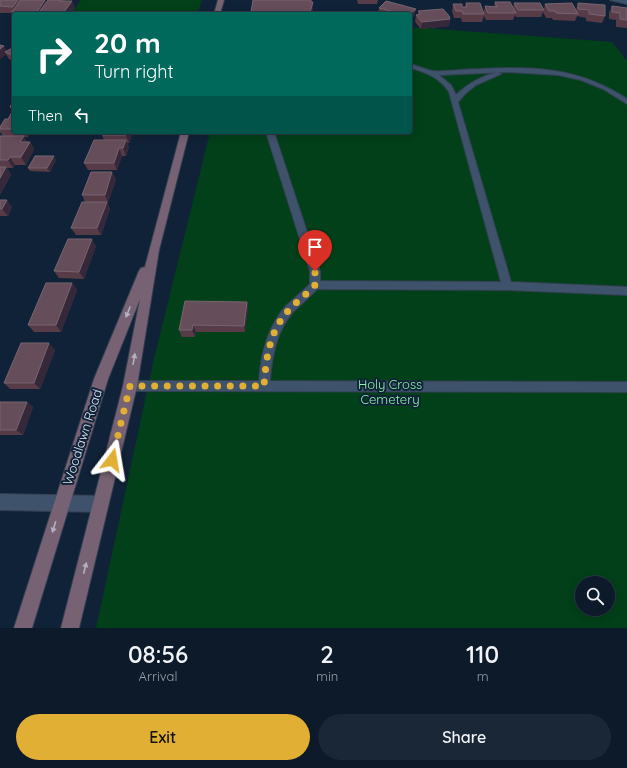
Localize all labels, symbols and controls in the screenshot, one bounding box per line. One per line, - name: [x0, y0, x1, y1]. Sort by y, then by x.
- text: 20 m: [94, 25, 161, 60]
- icon: right: [28, 28, 80, 80]
- text: Turn right: [94, 60, 174, 83]
- icon: left: [71, 104, 93, 126]
- text: Then: [28, 106, 63, 125]
- pin: [298, 230, 332, 271]
- icon: arrive: [304, 236, 326, 258]
- one-way arrow: [125, 306, 131, 318]
- one-way arrow: [132, 352, 138, 365]
- park label: Holy Cross Cemetery: [358, 376, 422, 407]
- street label: Woodlawn Road: [59, 387, 105, 487]
- position arrow: [91, 439, 133, 481]
- one-way arrow: [50, 521, 56, 533]
- one-way arrow: [82, 562, 88, 574]
- map controls: [575, 576, 615, 616]
- button: search: [575, 576, 615, 616]
- text: 08:56: [128, 639, 188, 669]
- text: 2: [320, 639, 334, 669]
- text: 110: [466, 639, 499, 669]
- text: Arrival: [139, 668, 177, 684]
- text: min: [316, 668, 338, 684]
- text: m: [477, 668, 489, 684]
- button: Exit: [16, 714, 310, 760]
- button: Share: [318, 714, 611, 760]

